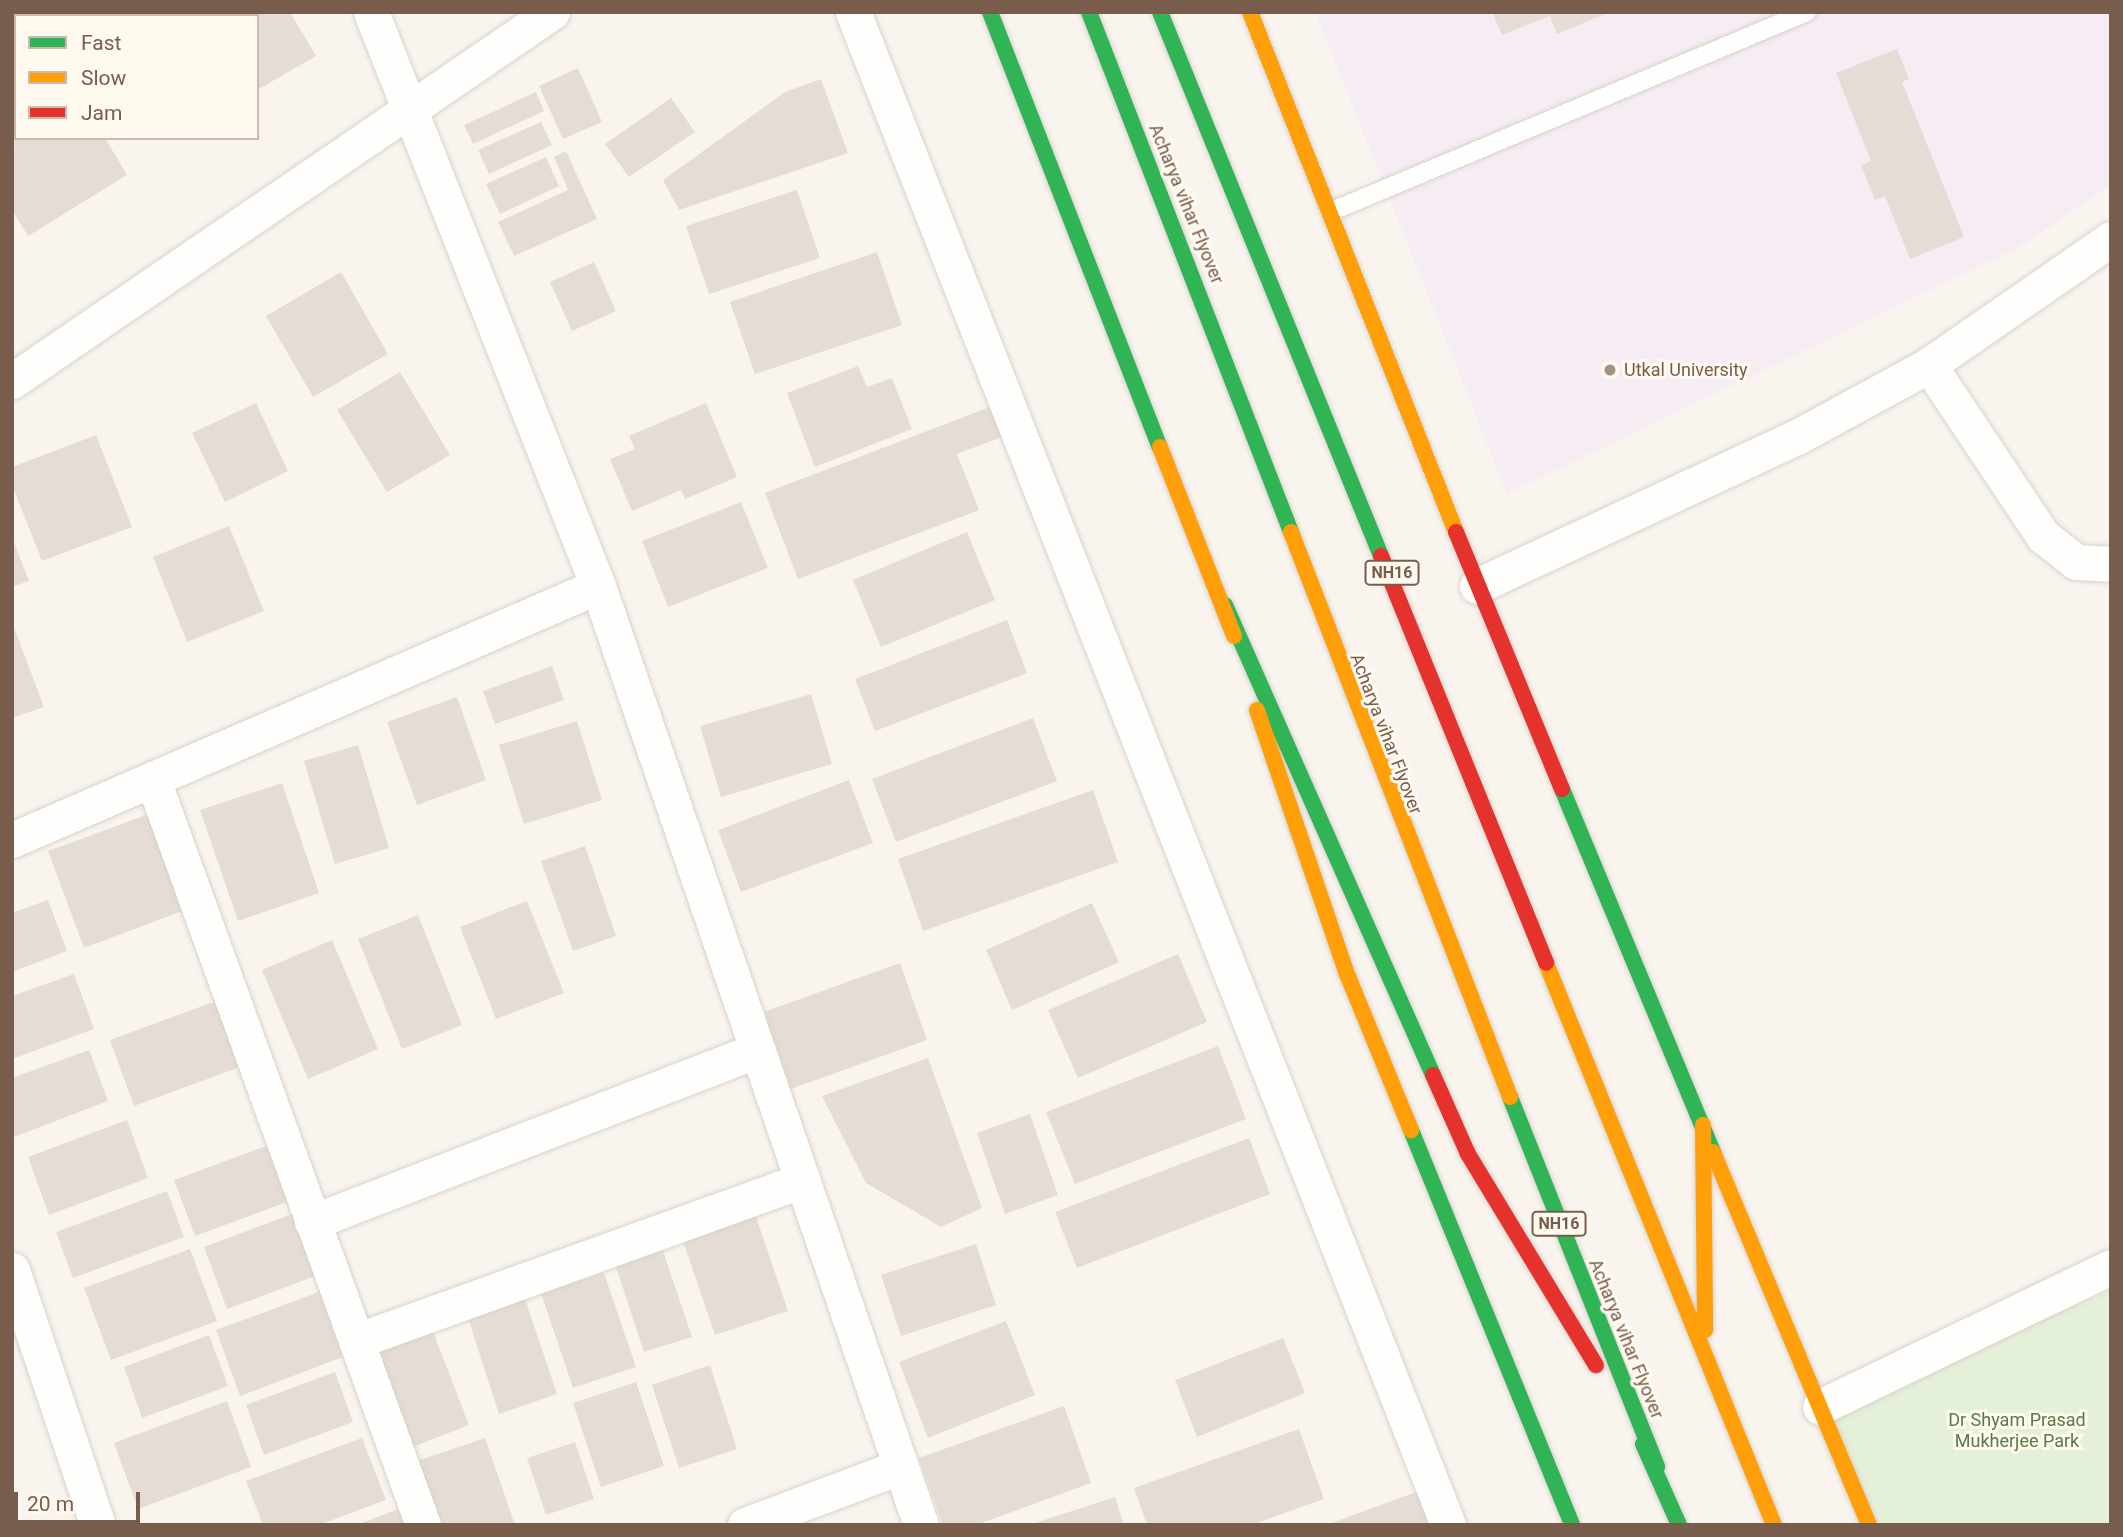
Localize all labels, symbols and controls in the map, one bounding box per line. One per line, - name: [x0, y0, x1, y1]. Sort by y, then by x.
- legend: [14, 14, 259, 140]
- text: Fast: [81, 31, 121, 55]
- text: Slow: [81, 66, 126, 90]
- text: Jam: [81, 101, 122, 125]
- street label: Acharya vihar Flyover: [1144, 121, 1228, 287]
- place label: Utkal University: [1624, 359, 1748, 381]
- marker: Utkal University: [1602, 362, 1618, 378]
- road number: NH16: [1364, 560, 1420, 586]
- street label: Acharya vihar Flyover: [1345, 651, 1427, 817]
- road number: NH16: [1531, 1212, 1587, 1236]
- street label: Acharya vihar Flyover: [1584, 1256, 1668, 1422]
- park label: Dr Shyam Prasad Mukherjee Park: [1948, 1410, 2086, 1452]
- scale bar: [18, 1478, 144, 1522]
- text: 20 m: [27, 1492, 74, 1516]

